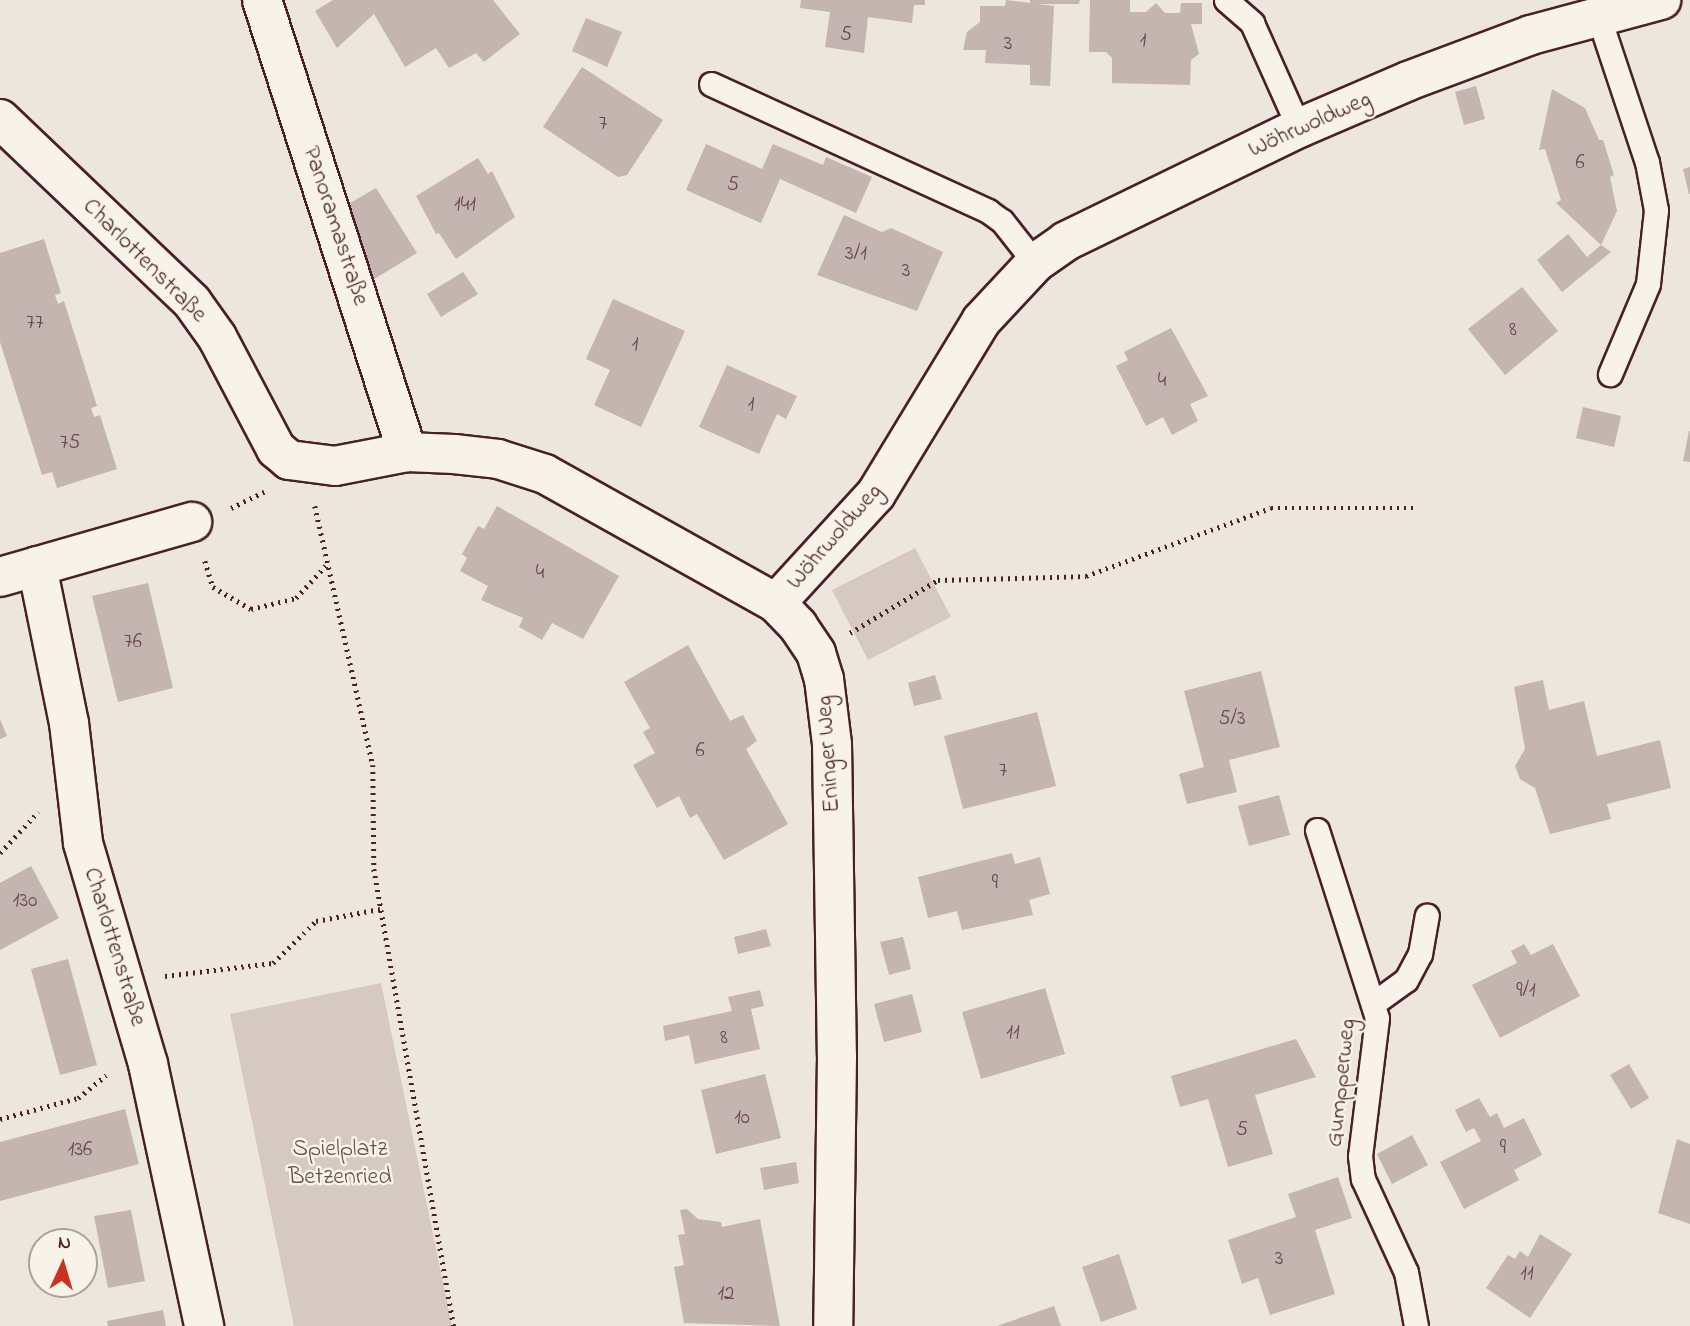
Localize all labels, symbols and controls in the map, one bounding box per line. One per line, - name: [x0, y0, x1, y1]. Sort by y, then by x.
- house number: 5: [840, 22, 852, 48]
- house number: 1: [1140, 28, 1146, 54]
- house number: 3: [1004, 31, 1012, 57]
- street label: Wöhrwoldweg: [1244, 85, 1376, 165]
- house number: 7: [599, 111, 607, 137]
- street label: Panoramastraße: [296, 143, 374, 309]
- house number: 6: [1575, 150, 1585, 176]
- house number: 5: [727, 172, 739, 198]
- house number: 141: [454, 192, 476, 218]
- street label: Charlottenstraße: [76, 193, 212, 329]
- house number: 3/1: [845, 241, 867, 267]
- house number: 3: [902, 258, 910, 284]
- house number: 77: [26, 310, 44, 336]
- house number: 8: [1509, 317, 1517, 343]
- house number: 1: [632, 332, 638, 358]
- house number: 4: [1158, 368, 1166, 394]
- house number: 1: [748, 392, 754, 418]
- house number: 75: [60, 430, 80, 456]
- street label: Wöhrwoldweg: [781, 478, 889, 596]
- house number: 4: [536, 560, 544, 586]
- house number: 76: [124, 629, 142, 655]
- street label: Eninger Weg: [811, 694, 847, 814]
- house number: 5/3: [1218, 706, 1246, 732]
- house number: 6: [695, 738, 705, 764]
- house number: 7: [999, 758, 1007, 784]
- street label: Charlottenstraße: [76, 864, 152, 1030]
- house number: 9: [992, 870, 998, 896]
- house number: 130: [13, 888, 37, 914]
- house number: 9/1: [1516, 978, 1536, 1004]
- street label: Gumpperweg: [1321, 1017, 1363, 1149]
- house number: 11: [1006, 1020, 1020, 1046]
- house number: 8: [720, 1025, 728, 1051]
- house number: 10: [734, 1105, 750, 1131]
- house number: 5: [1236, 1117, 1248, 1143]
- house number: 9: [1500, 1135, 1506, 1161]
- park label: Spielplatz Betzenried: [288, 1136, 392, 1192]
- house number: 136: [68, 1137, 92, 1163]
- north arrow: [28, 1228, 98, 1298]
- text: N: [57, 1230, 72, 1257]
- house number: 3: [1275, 1246, 1283, 1272]
- house number: 11: [1520, 1261, 1534, 1287]
- house number: 12: [717, 1281, 735, 1307]

